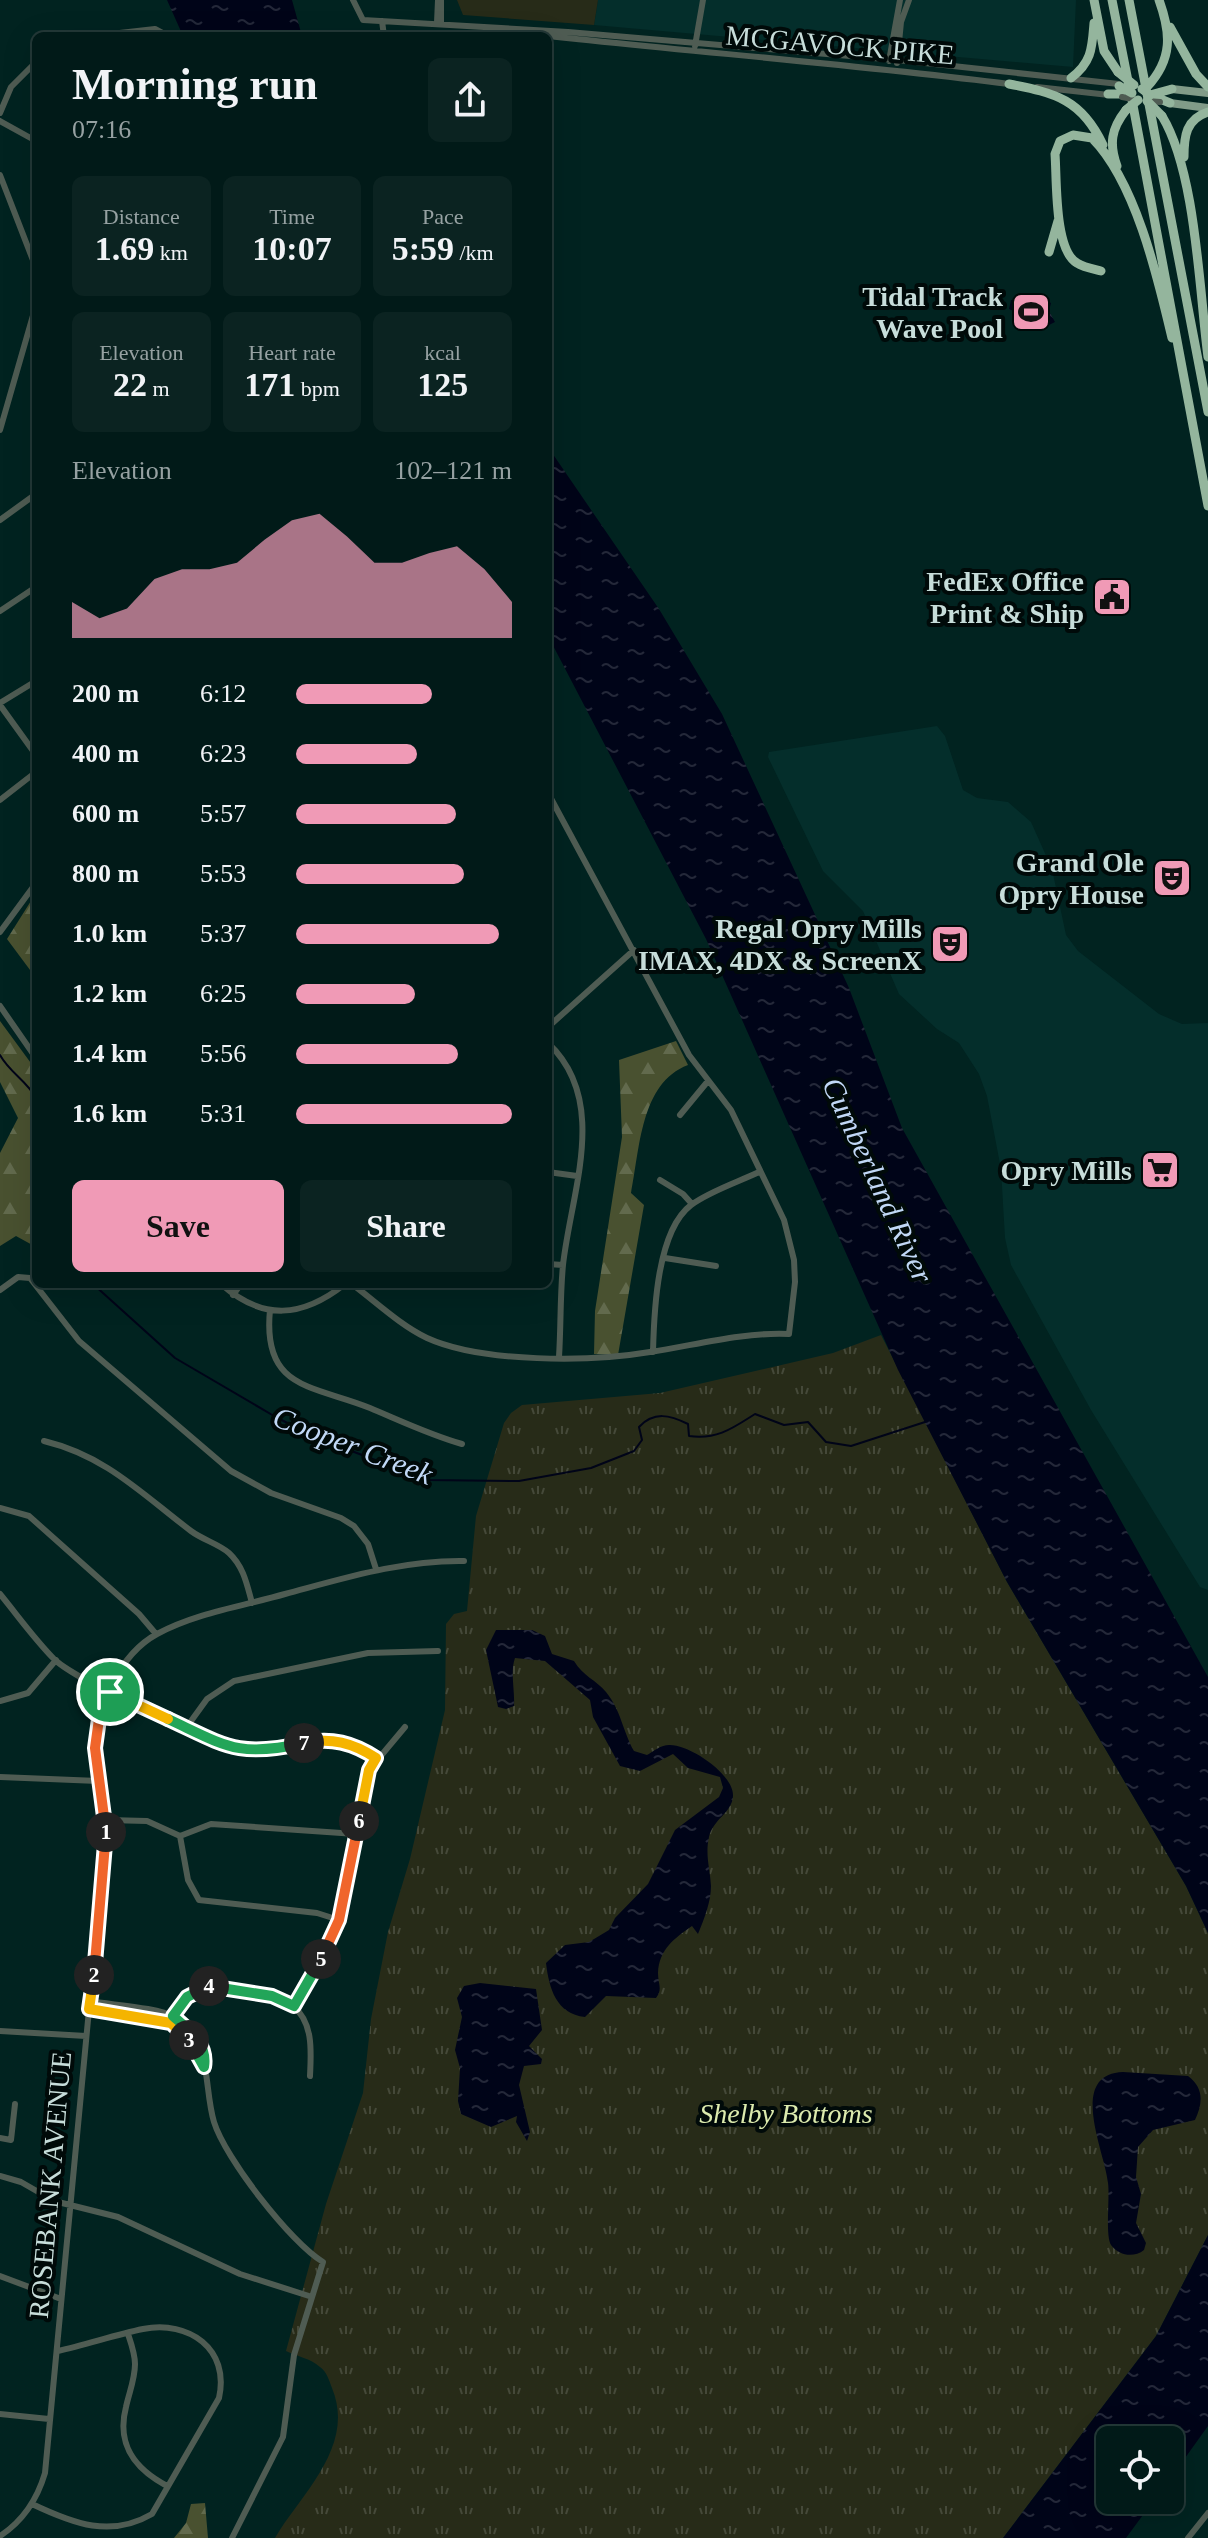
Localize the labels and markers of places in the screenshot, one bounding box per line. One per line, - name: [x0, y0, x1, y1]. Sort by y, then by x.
- place label: Tidal Track Wave Pool: [862, 281, 1003, 344]
- sports icon: Tidal Track Wave Pool: [1010, 291, 1052, 333]
- place label: FedEx Office Print & Ship: [926, 566, 1084, 629]
- public building icon: FedEx Office Print & Ship: [1091, 576, 1133, 618]
- place label: Grand Ole Opry House: [999, 847, 1144, 910]
- theatre icon: Grand Ole Opry House: [1151, 857, 1193, 899]
- place label: Regal Opry Mills IMAX, 4DX & ScreenX: [638, 913, 922, 976]
- theatre icon: Regal Opry Mills IMAX, 4DX & ScreenX: [929, 923, 971, 965]
- supermarket icon: Opry Mills: [1139, 1149, 1181, 1191]
- place label: Opry Mills: [1001, 1155, 1132, 1186]
- pin: [76, 1658, 144, 1726]
- pin: 7: [284, 1723, 324, 1763]
- pin: 6: [339, 1801, 379, 1841]
- pin: 1: [86, 1812, 126, 1852]
- pin: 5: [301, 1939, 341, 1979]
- pin: 2: [74, 1955, 114, 1995]
- pin: 4: [189, 1966, 229, 2006]
- pin: 3: [169, 2020, 209, 2060]

